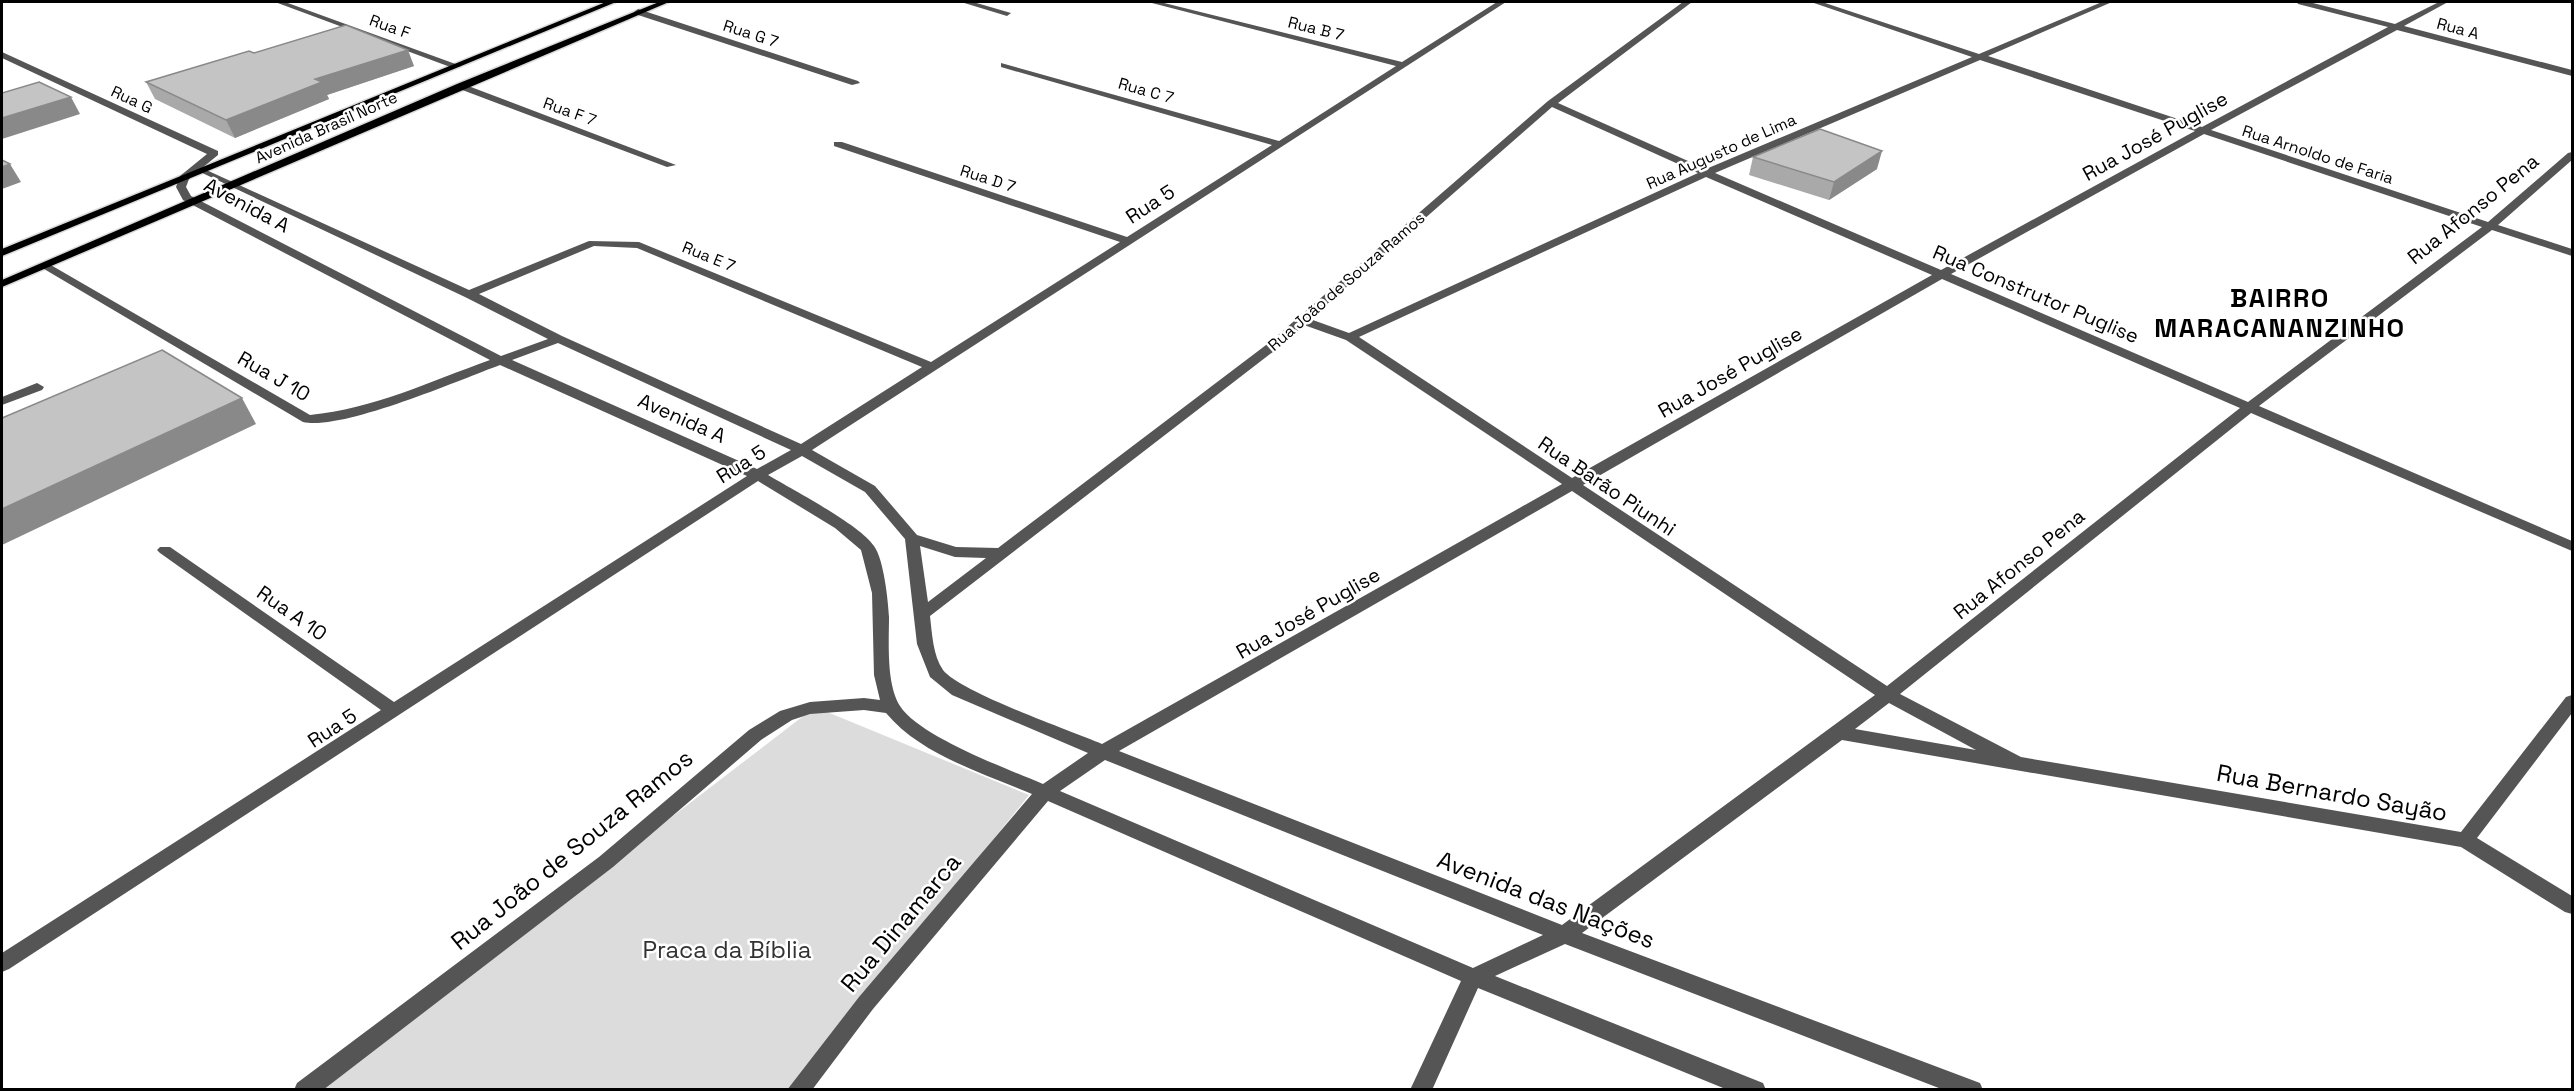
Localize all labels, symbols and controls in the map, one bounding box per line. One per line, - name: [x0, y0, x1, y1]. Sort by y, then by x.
- street label: Rua F: [367, 9, 413, 44]
- street label: Rua B 7: [1286, 11, 1346, 46]
- street label: Rua A: [2434, 13, 2481, 44]
- street label: Rua G 7: [721, 15, 781, 52]
- street label: Rua C 7: [1116, 73, 1176, 108]
- street label: Rua G: [108, 81, 156, 118]
- street label: Rua José Puglise: [2078, 85, 2232, 187]
- street label: Avenida Brasil Norte: [252, 87, 401, 168]
- street label: Rua F 7: [540, 92, 599, 131]
- street label: Rua Augusto de Lima: [1643, 109, 1799, 194]
- street label: Rua Arnoldo de Faria: [2240, 120, 2396, 189]
- street label: Rua Afonso Pena: [2402, 148, 2544, 270]
- street label: Rua D 7: [958, 160, 1018, 197]
- street label: Avenida A: [200, 172, 295, 239]
- street label: Rua 5: [1120, 179, 1180, 229]
- street label: Rua João de Souza Ramos: [1263, 207, 1429, 355]
- street label: Rua E 7: [679, 236, 738, 277]
- street label: Rua Construtor Puglise: [1929, 239, 2143, 349]
- district label: BAIRRO MARACANANZINHO: [2154, 281, 2406, 345]
- street label: Rua José Puglise: [1653, 320, 1807, 424]
- street label: Rua J 10: [233, 345, 315, 407]
- street label: Avenida A: [634, 387, 730, 449]
- street label: Rua Barão Piunhi: [1533, 430, 1681, 542]
- street label: Rua 5: [711, 439, 771, 489]
- street label: Rua Afonso Pena: [1948, 503, 2090, 625]
- street label: Rua José Puglise: [1231, 561, 1385, 665]
- street label: Rua A 10: [252, 579, 332, 647]
- street label: Rua 5: [302, 703, 362, 753]
- street label: Rua João de Souza Ramos: [444, 742, 699, 957]
- street label: Rua Bernardo Sayão: [2214, 757, 2450, 828]
- street label: Avenida das Nações: [1433, 844, 1659, 955]
- street label: Rua Dinamarca: [834, 847, 968, 998]
- park label: Praca da Bíblia: [642, 934, 812, 965]

